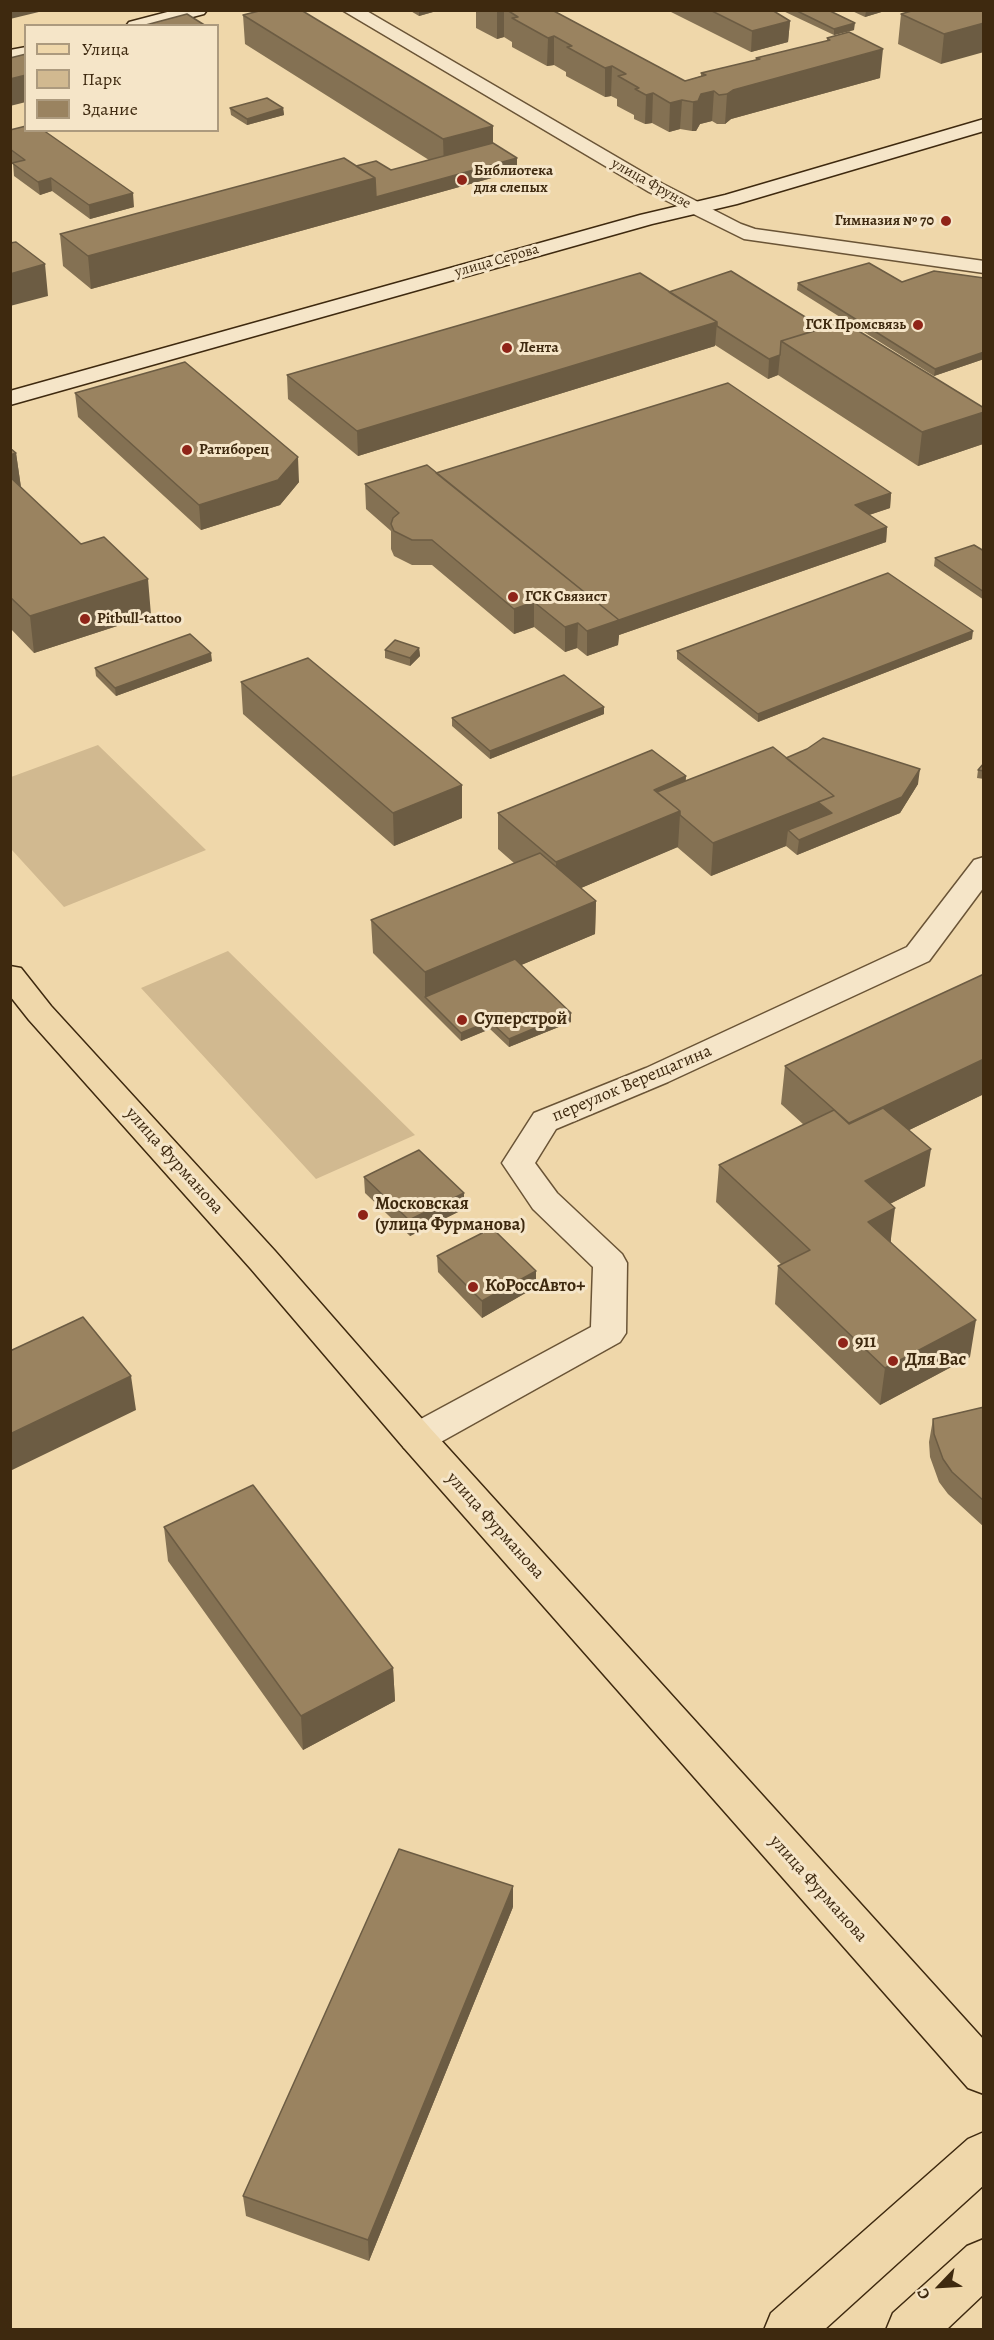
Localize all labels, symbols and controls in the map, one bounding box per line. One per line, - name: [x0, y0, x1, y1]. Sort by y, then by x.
- legend: [24, 24, 219, 132]
- text: Улица: [82, 37, 129, 61]
- text: Парк: [82, 67, 122, 91]
- text: Здание: [82, 97, 138, 121]
- street label: улица Фрунзе: [608, 155, 694, 213]
- place label: Библиотека для слепых: [474, 162, 553, 197]
- marker: Библиотека для слепых: [455, 173, 469, 187]
- place label: Гимназия № 70: [835, 212, 934, 230]
- marker: Гимназия № 70: [939, 214, 953, 228]
- street label: улица Серова: [453, 240, 541, 282]
- place label: ГСК Промсвязь: [805, 316, 906, 334]
- marker: ГСК Промсвязь: [911, 318, 925, 332]
- place label: Лента: [519, 339, 559, 357]
- marker: Лента: [500, 341, 514, 355]
- place label: Ратиборец: [199, 441, 269, 459]
- marker: Ратиборец: [180, 443, 194, 457]
- place label: ГСК Связист: [525, 588, 607, 606]
- marker: ГСК Связист: [506, 590, 520, 604]
- place label: Pitbull-tattoo: [97, 610, 182, 628]
- marker: Pitbull-tattoo: [78, 612, 92, 626]
- place label: Суперстрой: [474, 1009, 567, 1031]
- marker: Суперстрой: [455, 1013, 469, 1027]
- street label: переулок Верещагина: [549, 1041, 715, 1127]
- street label: улица Фурманова: [120, 1103, 228, 1219]
- place label: Московская (улица Фурманова): [375, 1194, 526, 1236]
- marker: Московская (улица Фурманова): [356, 1208, 370, 1222]
- place label: КоРоссАвто+: [485, 1276, 585, 1298]
- marker: КоРоссАвто+: [466, 1280, 480, 1294]
- place label: 911: [855, 1332, 876, 1354]
- marker: 911: [836, 1336, 850, 1350]
- place label: Для Вас: [905, 1350, 966, 1372]
- marker: Для Вас: [886, 1354, 900, 1368]
- street label: улица Фурманова: [441, 1468, 549, 1584]
- street label: улица Фурманова: [764, 1831, 872, 1947]
- north arrow: [910, 2256, 970, 2316]
- text: С: [912, 2284, 936, 2303]

